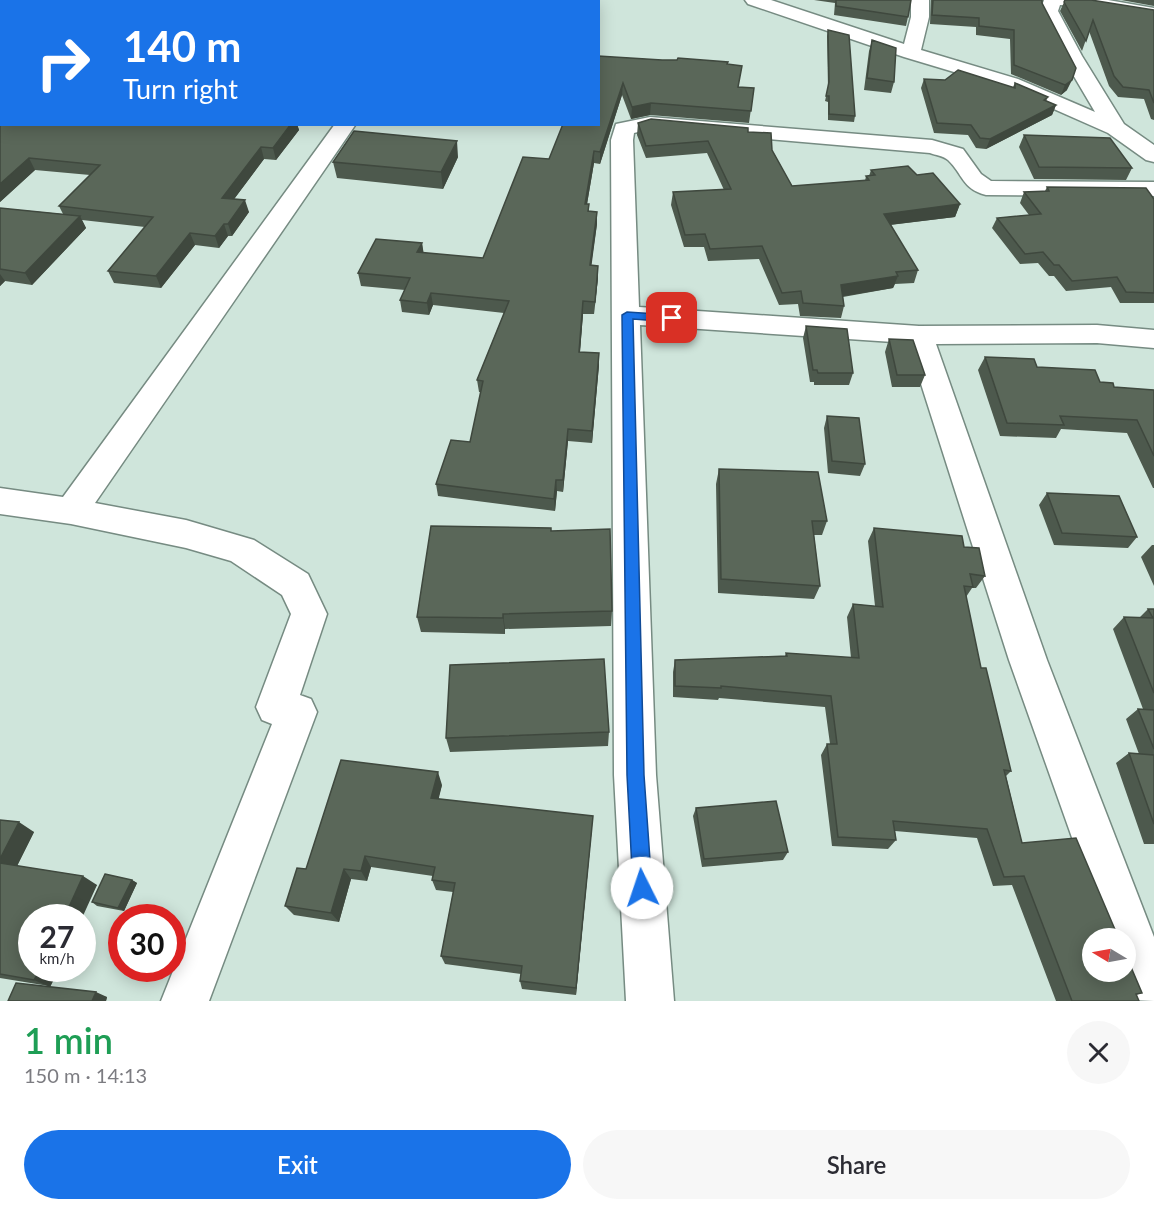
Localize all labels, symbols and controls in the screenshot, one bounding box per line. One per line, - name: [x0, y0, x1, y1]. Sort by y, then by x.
- text: 140 m: [123, 21, 241, 71]
- icon: right: [24, 24, 102, 102]
- text: Turn right: [123, 72, 238, 105]
- pin: [646, 292, 697, 343]
- icon: arrive: [655, 301, 688, 334]
- position arrow: [610, 856, 674, 920]
- speed limit sign: 30: [108, 904, 186, 982]
- text: 27: [40, 918, 74, 954]
- north arrow: [1082, 928, 1136, 982]
- map controls: [1082, 928, 1136, 982]
- text: km/h: [39, 949, 75, 967]
- text: 1 min: [24, 1018, 113, 1062]
- button: close: [1067, 1021, 1130, 1084]
- text: 150 m · 14:13: [24, 1063, 147, 1087]
- button: Exit: [24, 1130, 571, 1199]
- button: Share: [583, 1130, 1130, 1199]

